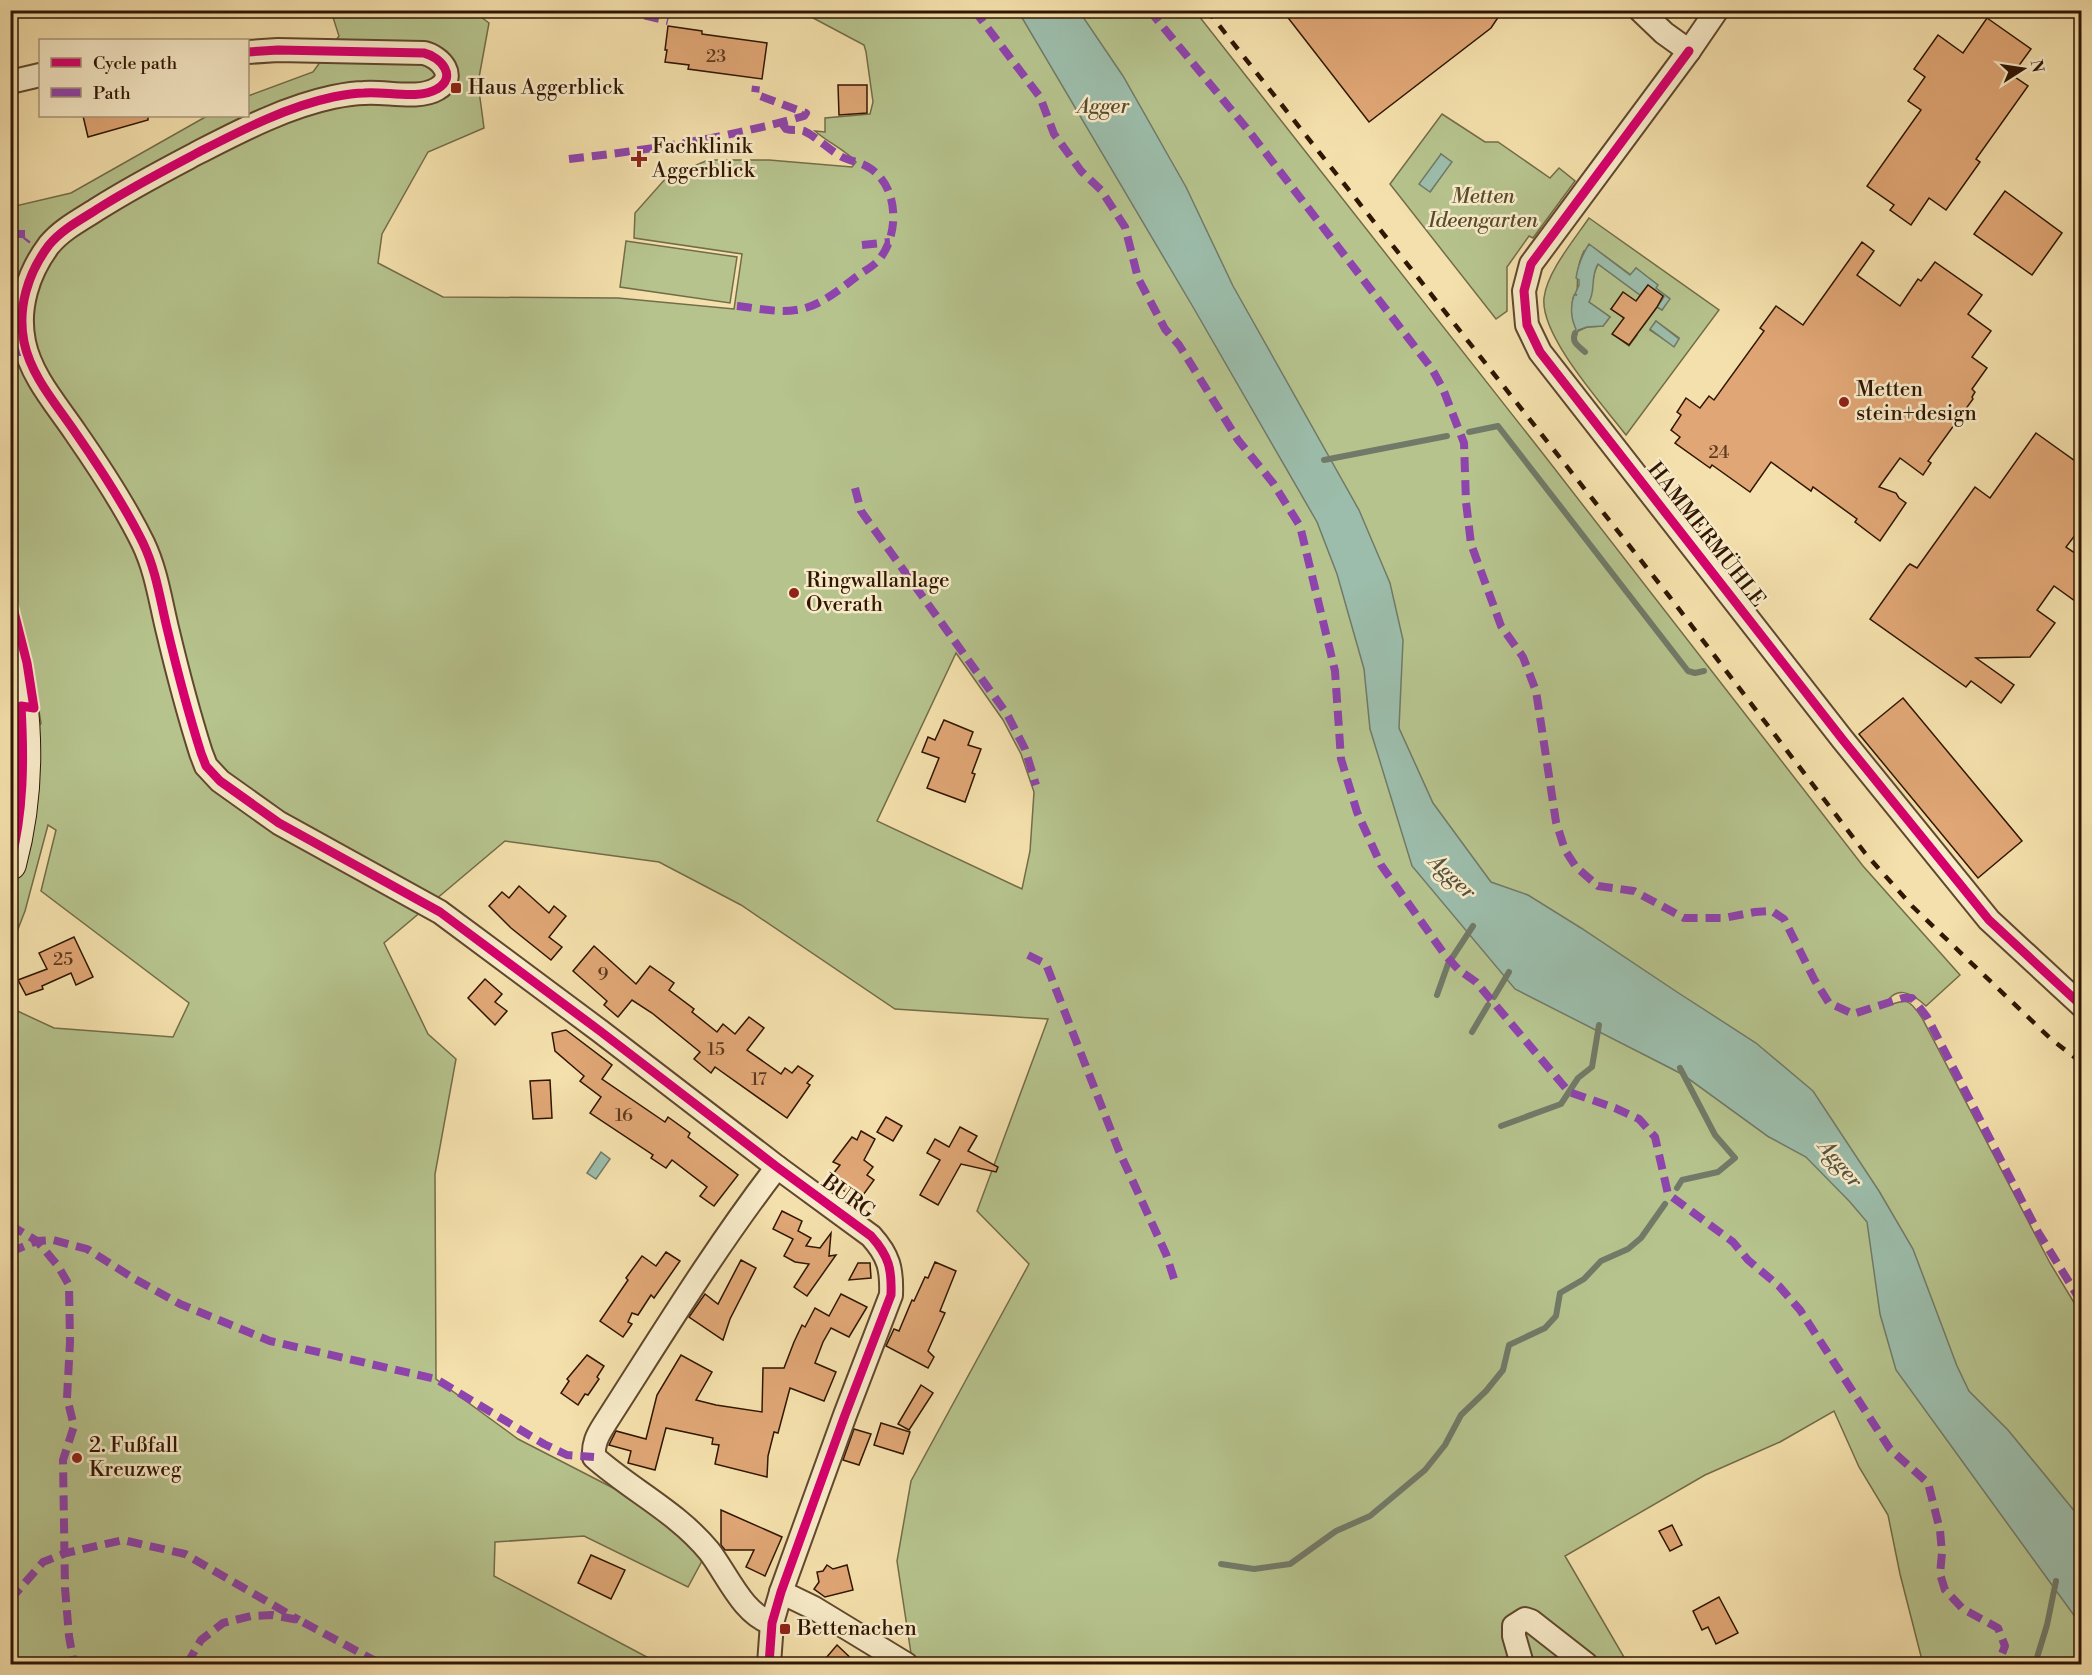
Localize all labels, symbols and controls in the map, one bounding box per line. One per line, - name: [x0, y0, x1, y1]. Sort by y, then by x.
- legend: [39, 39, 249, 117]
- north arrow: [1993, 39, 2053, 99]
- house number: 23: [706, 45, 726, 68]
- text: Cycle path: [93, 52, 177, 75]
- text: N: [2026, 58, 2048, 75]
- place label: Haus Aggerblick: [468, 75, 625, 101]
- marker: Haus Aggerblick: [449, 81, 463, 95]
- text: Path: [93, 82, 131, 105]
- park label: Agger: [1075, 94, 1130, 120]
- place label: Fachklinik Aggerblick: [651, 134, 756, 184]
- marker: Fachklinik Aggerblick: [630, 150, 648, 168]
- park label: Metten Ideengarten: [1427, 184, 1538, 234]
- place label: Metten stein+design: [1856, 377, 1977, 427]
- marker: Metten stein+design: [1837, 395, 1851, 409]
- house number: 24: [1708, 441, 1730, 464]
- street label: HAMMERMÜHLE: [1641, 456, 1772, 613]
- place label: Ringwallanlage Overath: [806, 568, 950, 618]
- marker: Ringwallanlage Overath: [787, 586, 801, 600]
- water label: Agger: [1421, 847, 1482, 906]
- house number: 25: [53, 948, 73, 971]
- house number: 9: [598, 963, 609, 986]
- house number: 15: [707, 1038, 725, 1061]
- house number: 17: [751, 1068, 767, 1091]
- house number: 16: [615, 1104, 633, 1127]
- water label: Agger: [1811, 1133, 1868, 1194]
- street label: BURG: [816, 1168, 880, 1225]
- place label: 2. Fußfall Kreuzweg: [89, 1433, 182, 1483]
- marker: 2. Fußfall Kreuzweg: [70, 1451, 84, 1465]
- place label: Bettenachen: [796, 1616, 917, 1642]
- marker: Bettenachen: [778, 1622, 792, 1636]

